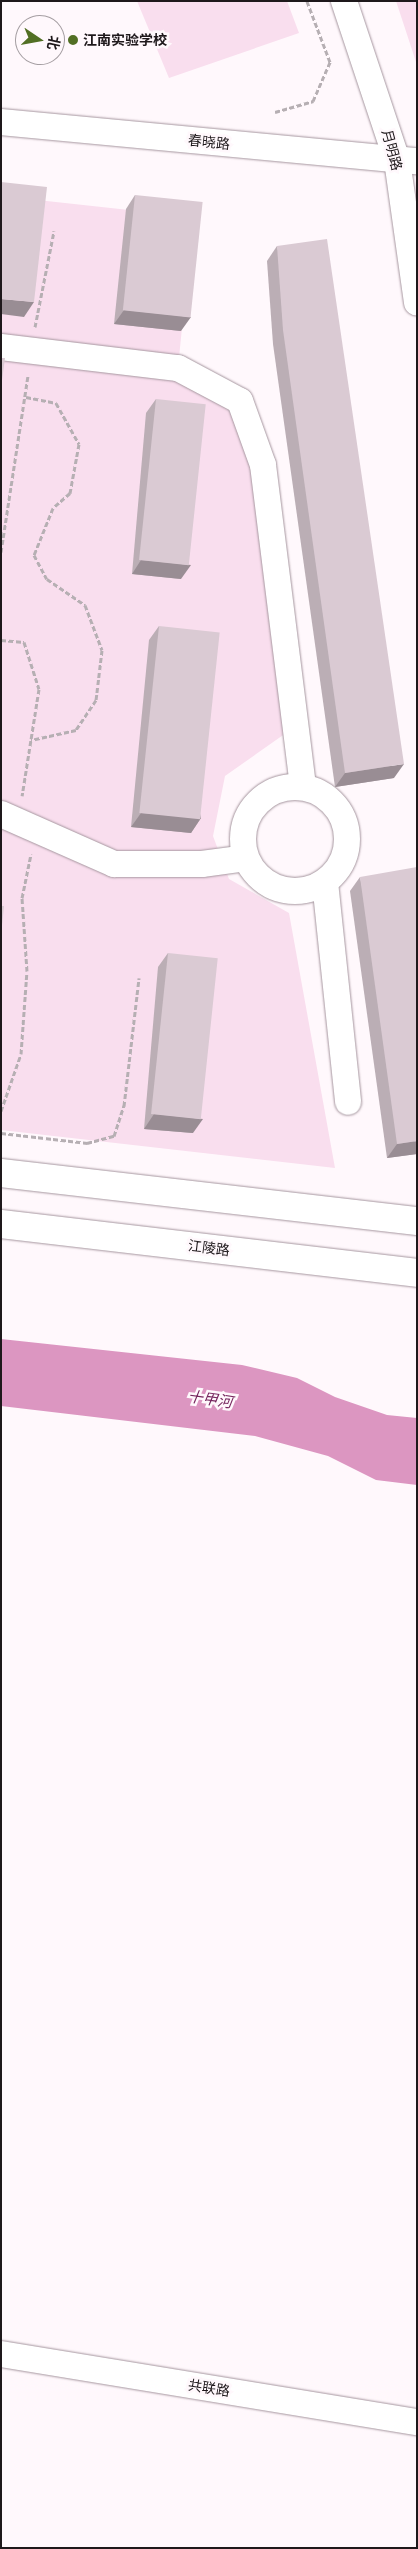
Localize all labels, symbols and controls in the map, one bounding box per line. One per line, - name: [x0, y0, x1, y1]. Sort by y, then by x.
- north arrow: [15, 15, 65, 65]
- place label: 江南实验学校: [83, 32, 167, 48]
- text: 北: [44, 34, 63, 51]
- marker: 江南实验学校: [67, 34, 79, 46]
- street label: 月明路: [378, 128, 406, 172]
- street label: 春晓路: [187, 131, 231, 153]
- street label: 江陵路: [187, 1237, 231, 1259]
- water label: 十甲河: [186, 1388, 234, 1412]
- street label: 共联路: [187, 2376, 231, 2400]

